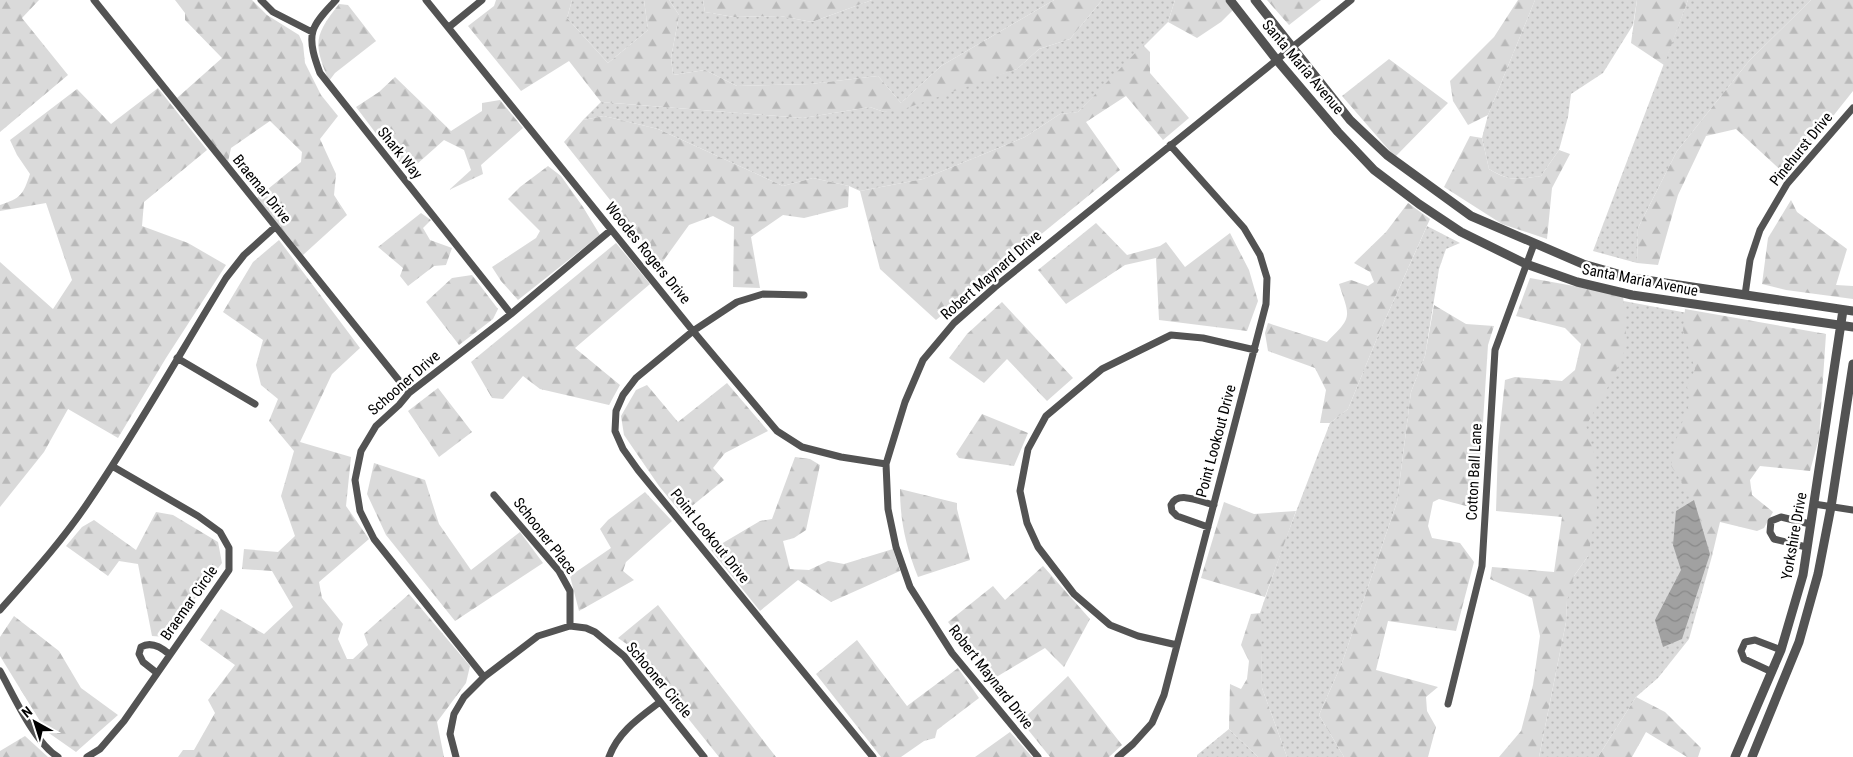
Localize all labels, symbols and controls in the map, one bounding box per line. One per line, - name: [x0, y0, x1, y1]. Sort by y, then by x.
- street label: Santa Maria Avenue: [1258, 16, 1348, 118]
- street label: Pinehurst Drive: [1766, 108, 1836, 190]
- street label: Shark Way: [374, 123, 426, 183]
- street label: Braemar Drive: [229, 151, 295, 227]
- street label: Woodes Rogers Drive: [601, 198, 695, 308]
- street label: Robert Maynard Drive: [937, 227, 1045, 323]
- street label: Santa Maria Avenue: [1581, 260, 1699, 300]
- street label: Schooner Drive: [364, 347, 444, 419]
- street label: Point Lookout Drive: [1192, 383, 1240, 499]
- street label: Cotton Ball Lane: [1462, 423, 1486, 521]
- street label: Point Lookout Drive: [667, 485, 753, 587]
- street label: Yorkshire Drive: [1777, 491, 1811, 581]
- street label: Schooner Place: [510, 494, 580, 578]
- street label: Braemar Circle: [157, 562, 221, 644]
- street label: Robert Maynard Drive: [945, 621, 1037, 733]
- street label: Schooner Circle: [622, 639, 696, 721]
- north arrow: [10, 697, 60, 747]
- text: N: [18, 703, 35, 721]

